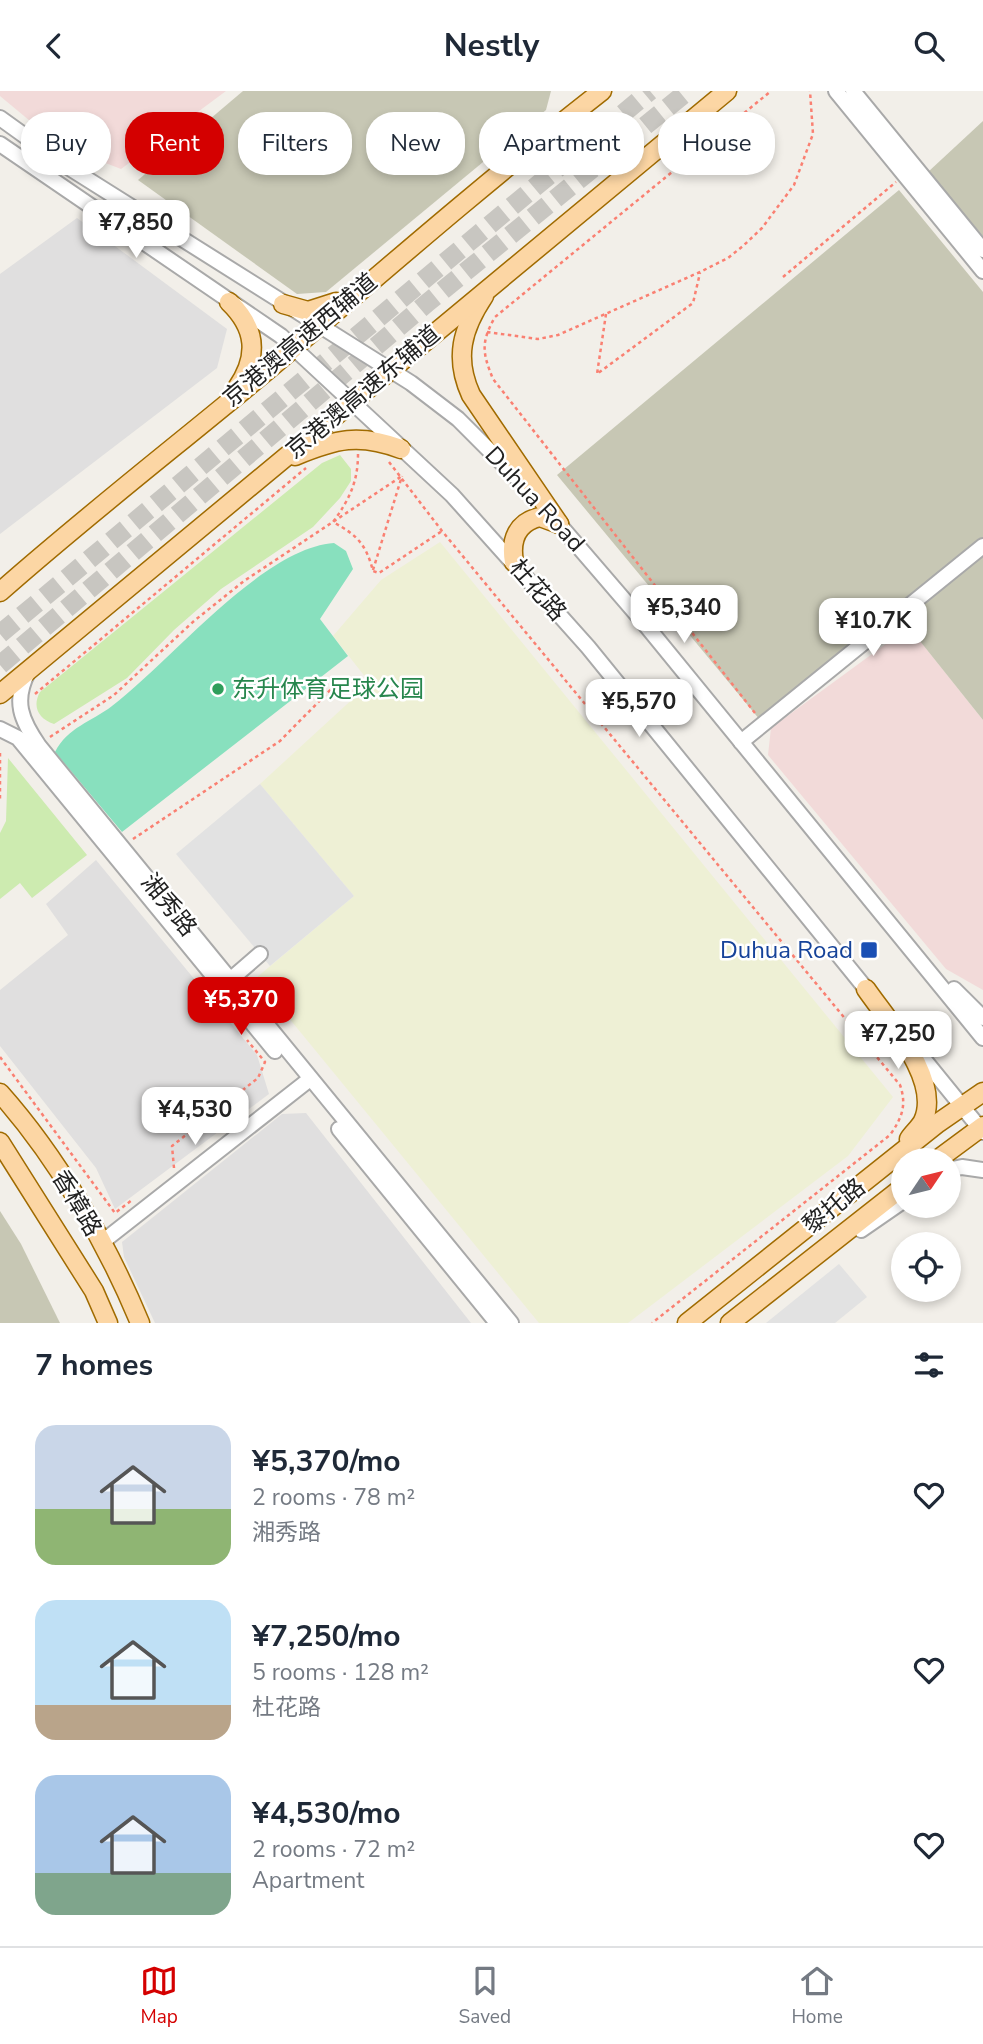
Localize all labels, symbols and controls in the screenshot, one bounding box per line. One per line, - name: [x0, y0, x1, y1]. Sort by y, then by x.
- text: Nestly: [444, 24, 539, 67]
- icon: back: [35, 27, 73, 65]
- icon: search: [910, 27, 948, 65]
- chip: Buy: [21, 112, 111, 175]
- chip: Rent: [125, 112, 224, 175]
- chip: Filters: [238, 112, 352, 175]
- chip: New: [366, 112, 465, 175]
- chip: Apartment: [479, 112, 644, 175]
- chip: House: [658, 112, 775, 175]
- pin: ¥7,850: [79, 201, 193, 260]
- text: ¥7,850: [99, 207, 173, 238]
- street label: 京港澳高速西辅道: [216, 266, 384, 414]
- street label: 京港澳高速东辅道: [279, 318, 447, 466]
- street label: Duhua Road: [478, 439, 592, 559]
- street label: 杜花路: [502, 552, 574, 628]
- pin: ¥5,340: [627, 585, 741, 645]
- text: ¥5,340: [647, 592, 721, 623]
- pin: ¥10.7K: [816, 599, 930, 658]
- text: ¥10.7K: [835, 605, 911, 636]
- place label: 东升体育足球公园: [232, 673, 424, 705]
- pin: ¥5,570: [582, 679, 696, 739]
- marker: 东升体育足球公园: [210, 681, 226, 697]
- text: ¥5,570: [602, 686, 676, 717]
- street label: 湘秀路: [134, 867, 204, 943]
- place label: Duhua Road: [720, 934, 853, 966]
- marker: Duhua Road: [859, 940, 879, 960]
- pin: ¥5,370: [184, 977, 298, 1037]
- text: ¥5,370: [204, 984, 278, 1015]
- pin: ¥7,250: [841, 1011, 955, 1071]
- text: ¥7,250: [861, 1018, 935, 1049]
- pin: ¥4,530: [138, 1087, 252, 1147]
- text: ¥4,530: [158, 1094, 232, 1125]
- north arrow: [891, 1148, 961, 1218]
- map controls: [891, 1148, 961, 1302]
- street label: 香樟路: [45, 1164, 109, 1242]
- street label: 黎托路: [796, 1171, 872, 1241]
- button: locate: [891, 1232, 961, 1302]
- text: 7 homes: [35, 1345, 153, 1386]
- icon: filters: [910, 1346, 948, 1384]
- text: ¥5,370/mo: [252, 1441, 401, 1482]
- icon: home: [91, 1453, 175, 1537]
- icon: heart: [910, 1476, 948, 1514]
- text: 2 rooms · 78 m²: [252, 1482, 415, 1513]
- text: 湘秀路: [252, 1517, 321, 1548]
- text: ¥7,250/mo: [252, 1616, 401, 1657]
- icon: home: [91, 1628, 175, 1712]
- icon: heart: [910, 1651, 948, 1689]
- text: 5 rooms · 128 m²: [252, 1657, 429, 1688]
- text: 杜花路: [252, 1692, 321, 1723]
- text: ¥4,530/mo: [252, 1793, 401, 1834]
- icon: home: [91, 1803, 175, 1887]
- icon: heart: [910, 1826, 948, 1864]
- text: 2 rooms · 72 m²: [252, 1834, 415, 1865]
- text: Apartment: [252, 1865, 364, 1896]
- tab: Map: [140, 1962, 178, 2030]
- tab: Saved: [459, 1962, 511, 2030]
- tab: Home: [791, 1962, 843, 2030]

